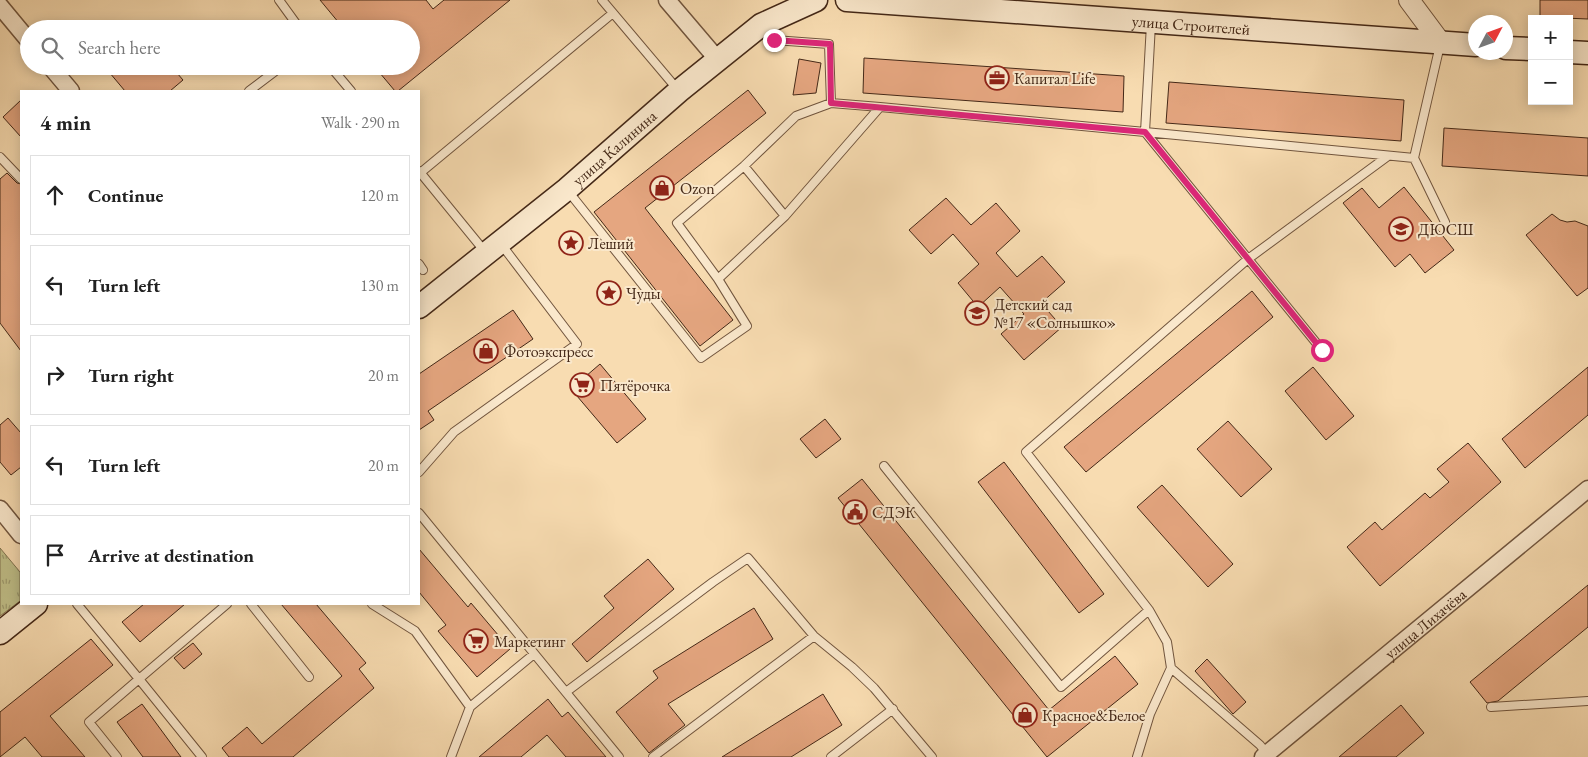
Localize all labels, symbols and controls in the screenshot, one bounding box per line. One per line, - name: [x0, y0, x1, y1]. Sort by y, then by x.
- street label: улица Строителей: [1131, 10, 1251, 40]
- north arrow: [1468, 15, 1513, 60]
- map controls: [1528, 15, 1573, 105]
- button: +: [1528, 15, 1573, 60]
- search box: [20, 20, 420, 75]
- route end: [763, 29, 786, 52]
- icon: search: [38, 34, 66, 62]
- text: Search here: [78, 35, 160, 60]
- button: −: [1528, 60, 1573, 105]
- office icon: Капитал Life: [984, 65, 1010, 91]
- place label: Капитал Life: [1014, 68, 1096, 89]
- street label: улица Калинина: [568, 105, 662, 191]
- text: 4 min: [40, 109, 91, 136]
- text: Walk · 290 m: [321, 112, 400, 133]
- shop icon: Ozon: [649, 175, 675, 201]
- place label: Ozon: [680, 178, 715, 199]
- icon: ahead: [41, 181, 69, 209]
- text: Continue: [88, 183, 163, 208]
- text: 120 m: [360, 185, 399, 206]
- school or university icon: ДЮСШ: [1388, 216, 1414, 242]
- place label: ДЮСШ: [1418, 219, 1474, 240]
- place icon: Леший: [558, 230, 584, 256]
- place label: Леший: [588, 233, 634, 254]
- icon: left: [41, 271, 69, 299]
- text: Turn left: [88, 273, 160, 298]
- text: 130 m: [360, 275, 399, 296]
- place icon: Чуды: [596, 280, 622, 306]
- place label: Чуды: [626, 283, 661, 304]
- place label: Детский сад №17 «Солнышко»: [994, 294, 1116, 333]
- school or university icon: Детский сад №17 «Солнышко»: [964, 300, 990, 326]
- shop icon: Фотоэкспресс: [473, 338, 499, 364]
- route start: [1311, 339, 1334, 362]
- place label: Фотоэкспресс: [504, 341, 594, 362]
- icon: right: [41, 361, 69, 389]
- text: Turn right: [88, 363, 174, 388]
- text: 20 m: [368, 365, 399, 386]
- supermarket icon: Пятёрочка: [569, 372, 595, 398]
- place label: Пятёрочка: [600, 375, 671, 396]
- icon: left: [41, 451, 69, 479]
- text: Turn left: [88, 453, 160, 478]
- text: 20 m: [368, 455, 399, 476]
- public building icon: СДЭК: [842, 499, 868, 525]
- place label: СДЭК: [872, 502, 916, 523]
- icon: arrive: [41, 541, 69, 569]
- text: Arrive at destination: [88, 543, 254, 568]
- street label: улица Лихачёва: [1380, 584, 1471, 664]
- supermarket icon: Маркетинг: [463, 628, 489, 654]
- place label: Маркетинг: [494, 631, 566, 652]
- shop icon: Красное&Белое: [1012, 702, 1038, 728]
- place label: Красное&Белое: [1042, 705, 1145, 726]

